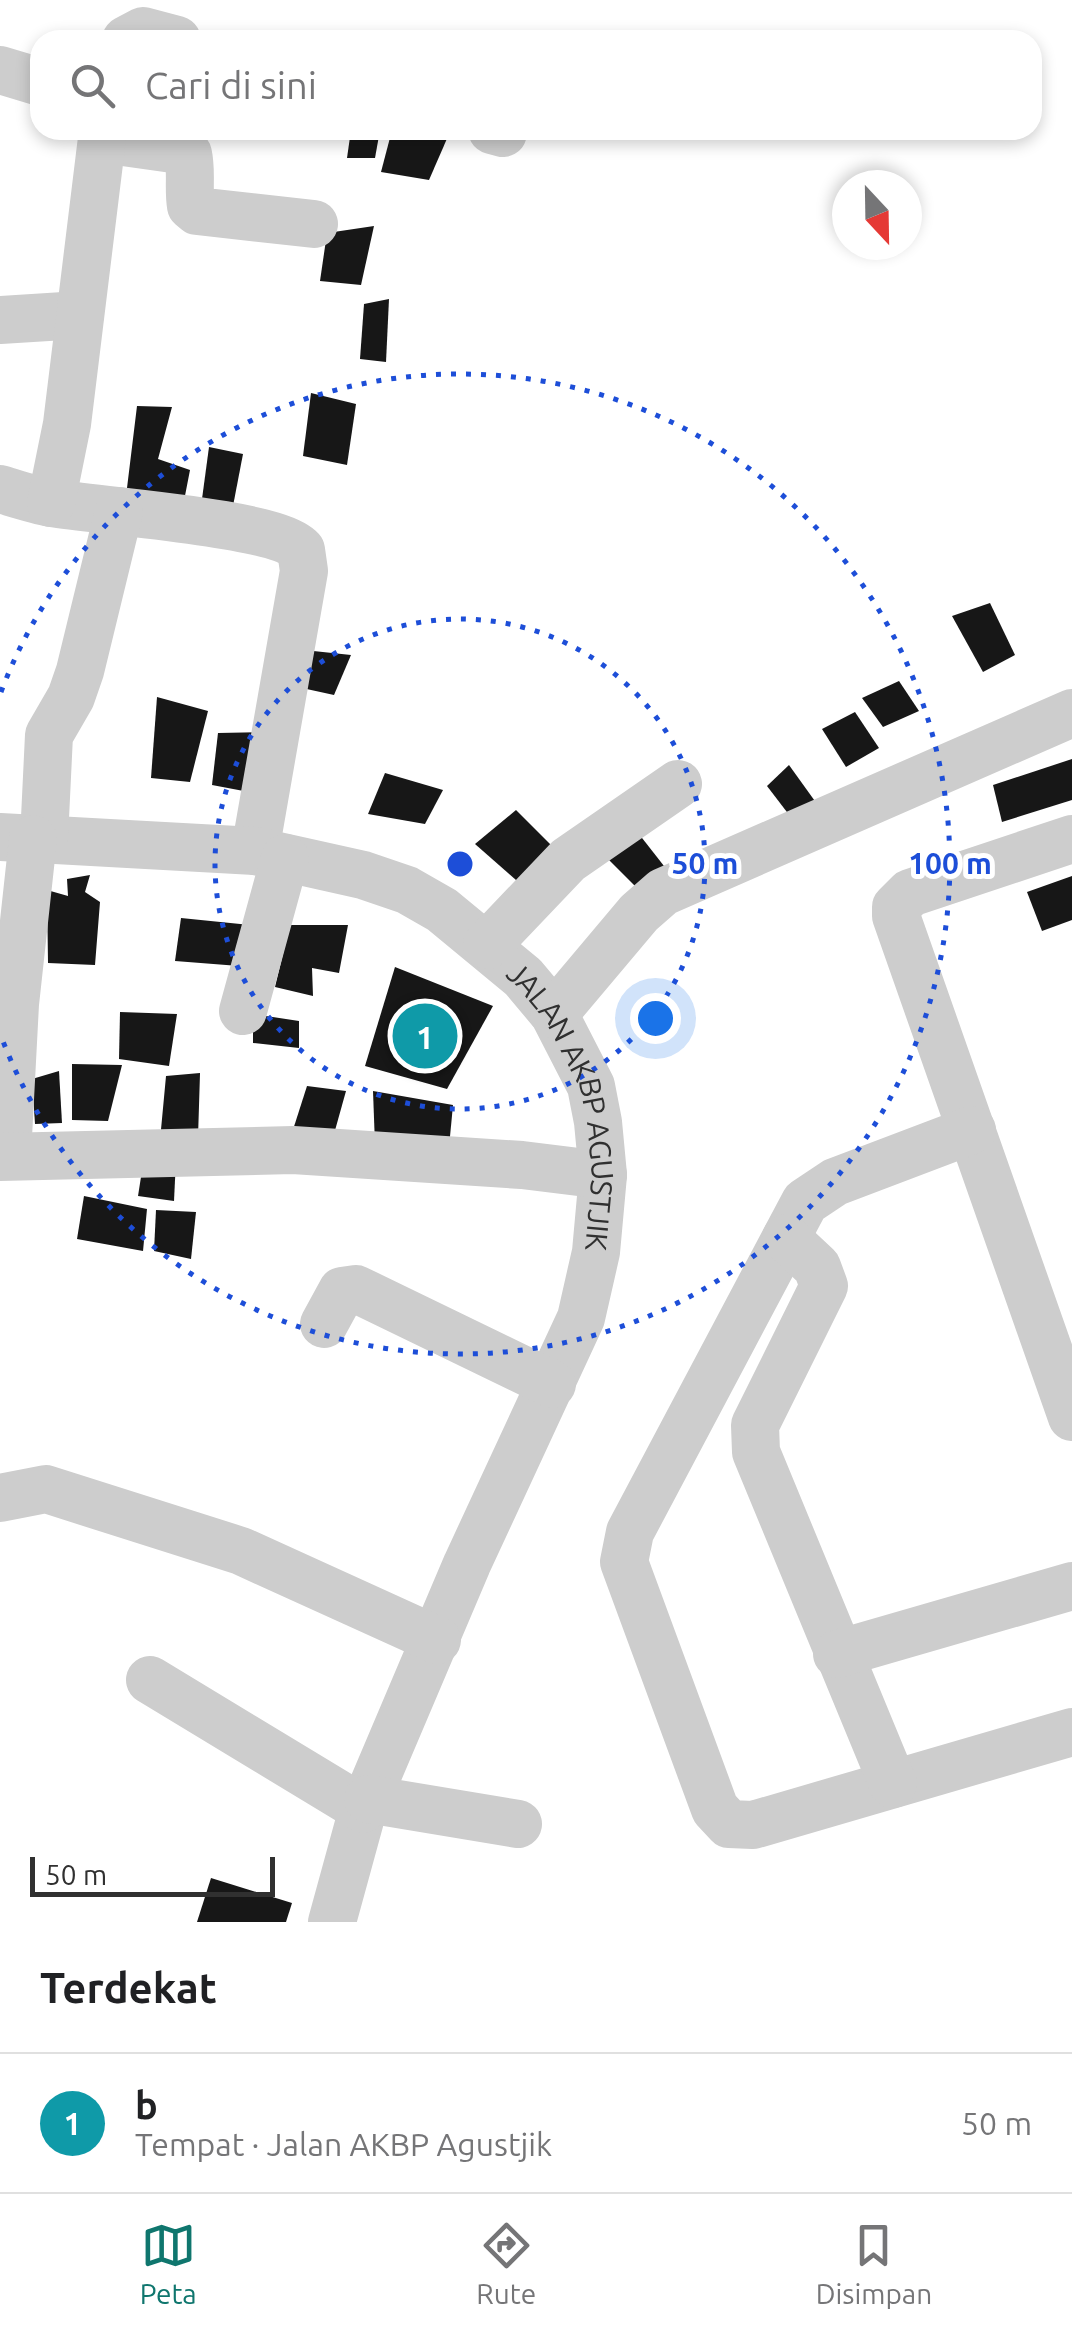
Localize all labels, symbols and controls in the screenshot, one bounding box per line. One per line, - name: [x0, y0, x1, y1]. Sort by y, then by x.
- search box: [30, 30, 1042, 140]
- icon: search: [65, 58, 120, 113]
- text: Cari di sini: [145, 64, 317, 106]
- north arrow: [832, 170, 922, 260]
- centre of rings: [442, 846, 478, 882]
- text: 50 m: [672, 846, 738, 880]
- text: 100 m: [908, 846, 992, 880]
- street label: JALAN AKBP AGUSTJIK: [501, 954, 620, 1252]
- your location: [630, 993, 681, 1044]
- pin: 1: [392, 998, 458, 1074]
- scale bar: [30, 1852, 275, 1896]
- text: 50 m: [45, 1859, 107, 1890]
- text: Terdekat: [40, 1964, 217, 2011]
- text: b: [135, 2084, 158, 2126]
- text: 1: [63, 2105, 82, 2141]
- text: 50 m: [961, 2105, 1032, 2141]
- text: Tempat · Jalan AKBP Agustjik: [135, 2126, 552, 2162]
- tab: Peta: [140, 2218, 197, 2309]
- tab: Rute: [476, 2218, 536, 2309]
- tab: Disimpan: [816, 2218, 932, 2309]

